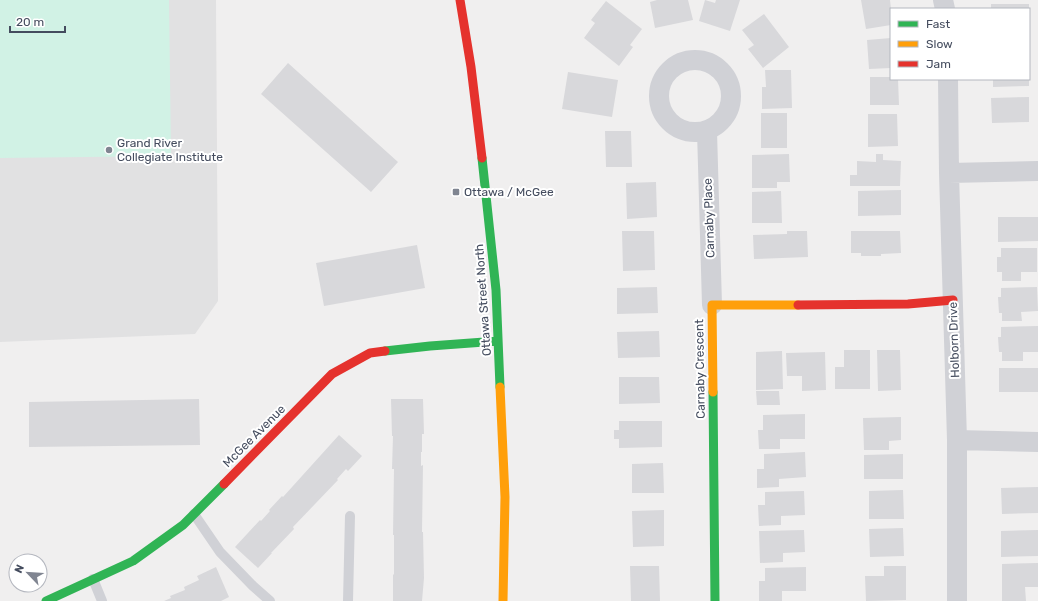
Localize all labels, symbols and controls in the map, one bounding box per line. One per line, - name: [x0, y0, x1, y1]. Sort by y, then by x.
- scale bar: [10, 8, 65, 34]
- legend: [890, 8, 1030, 80]
- text: 20 m: [16, 15, 44, 29]
- text: Fast: [926, 17, 950, 31]
- text: Slow: [926, 37, 953, 51]
- text: Jam: [926, 57, 951, 71]
- place label: Grand River Collegiate Institute: [117, 136, 223, 164]
- marker: Grand River Collegiate Institute: [104, 145, 114, 155]
- street label: Carnaby Place: [701, 178, 717, 258]
- place label: Ottawa / McGee: [464, 185, 554, 199]
- marker: Ottawa / McGee: [451, 187, 461, 197]
- street label: Ottawa Street North: [472, 243, 494, 357]
- street label: Holborn Drive: [946, 301, 962, 378]
- street label: Carnaby Crescent: [692, 319, 708, 419]
- street label: McGee Avenue: [220, 402, 288, 470]
- north arrow: [8, 553, 48, 593]
- text: N: [12, 563, 27, 575]

